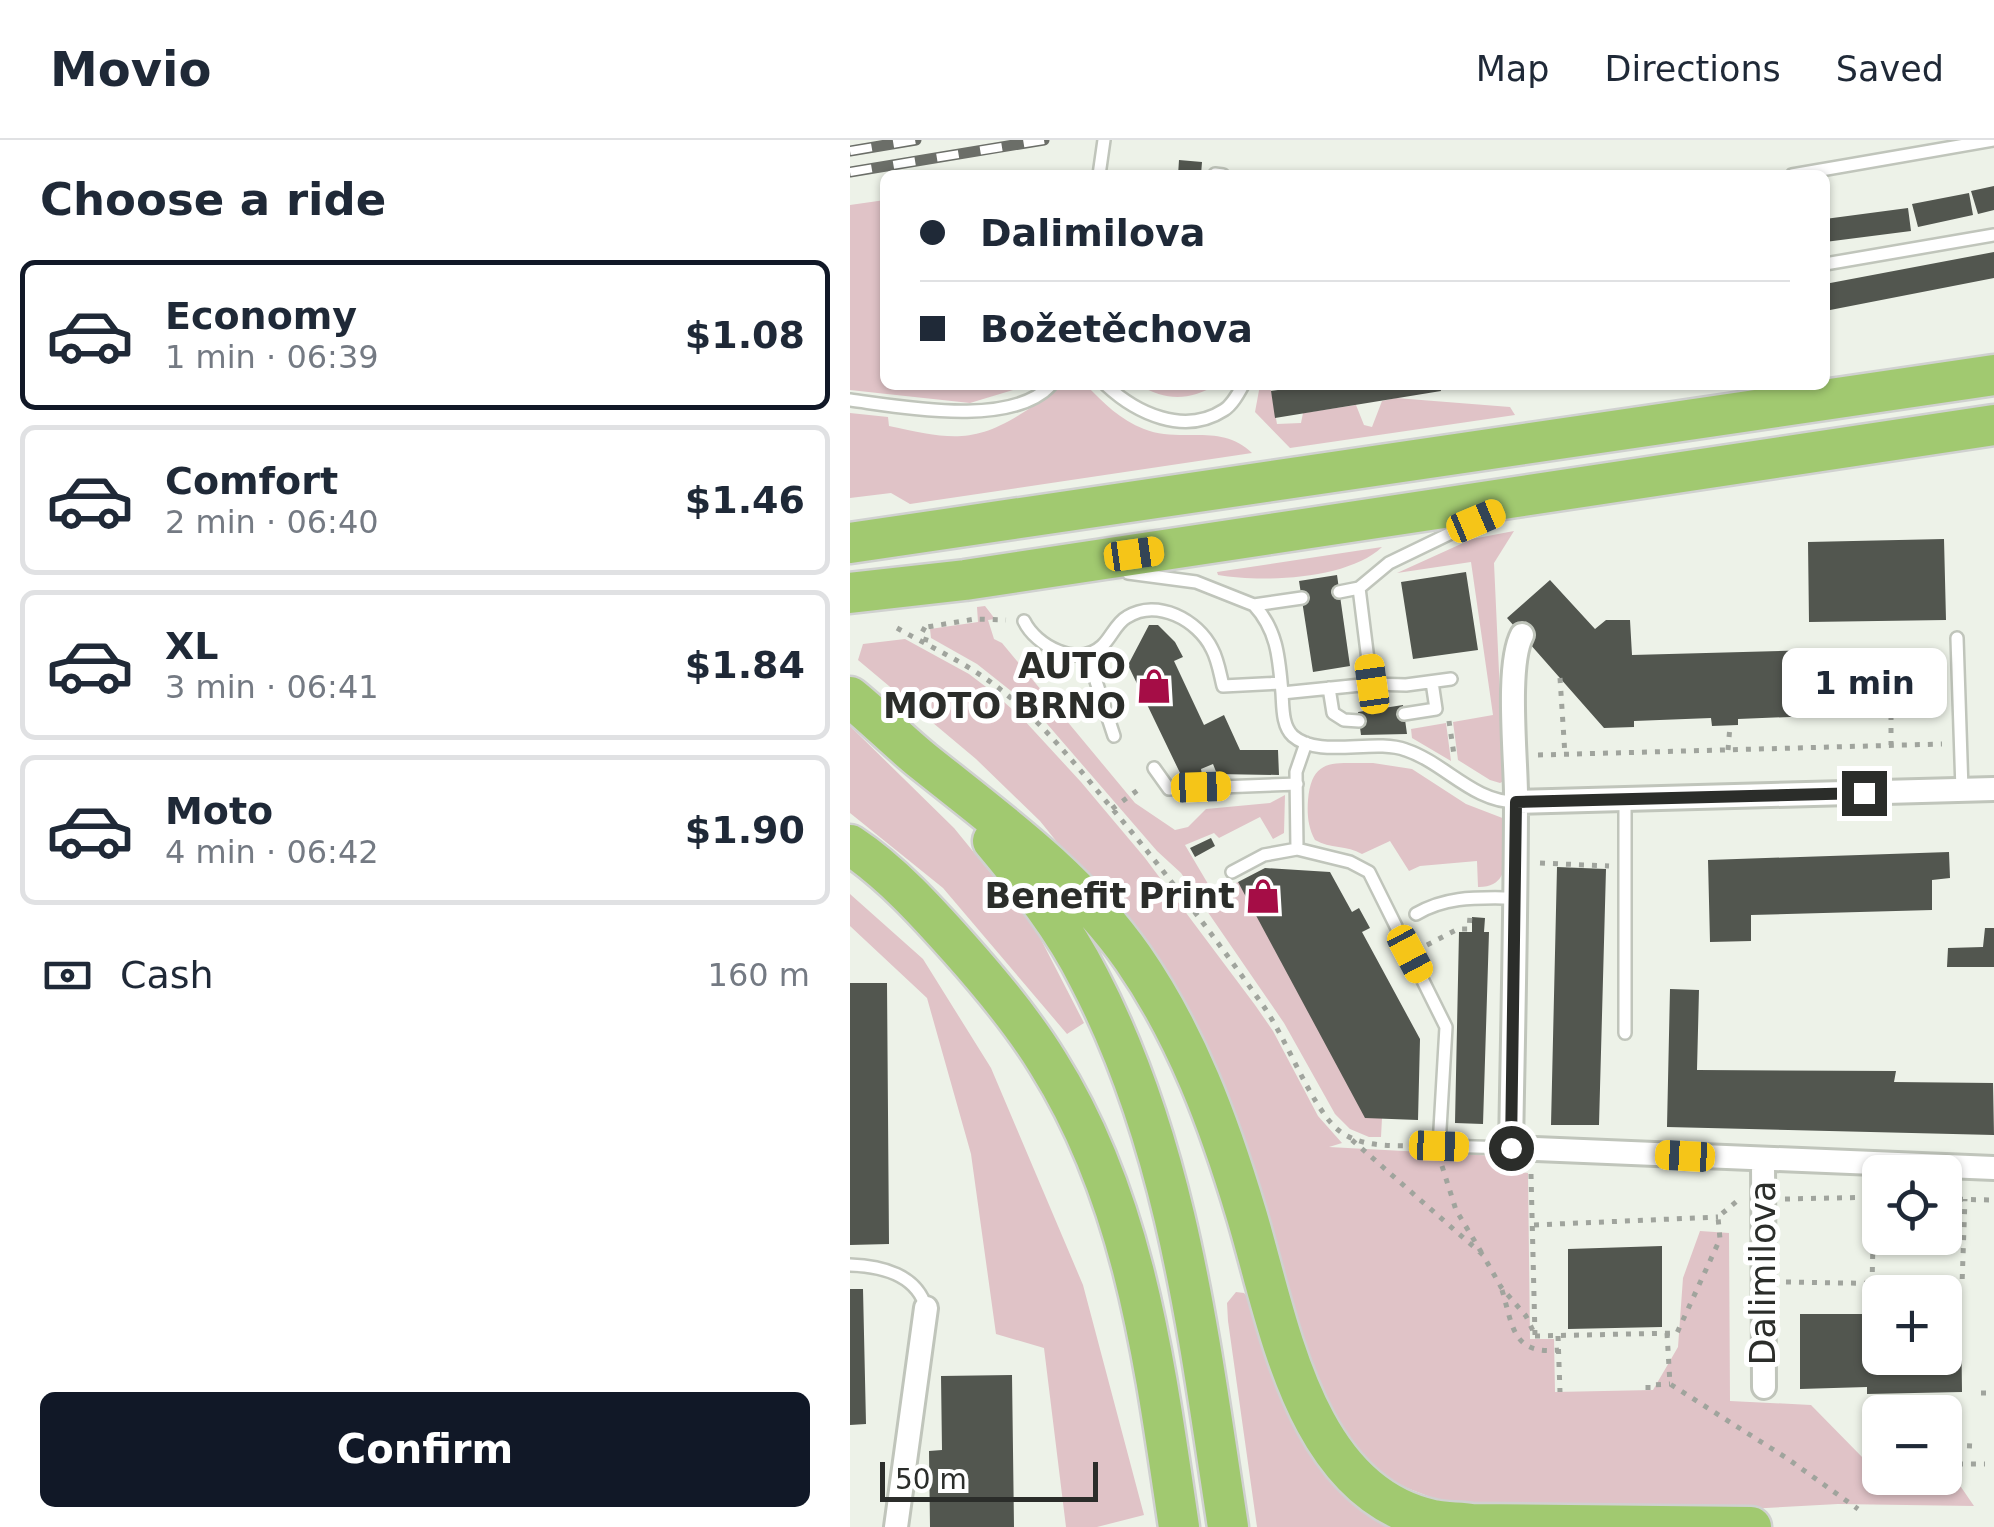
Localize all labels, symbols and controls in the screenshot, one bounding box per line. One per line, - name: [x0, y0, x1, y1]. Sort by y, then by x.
- text: Movio: [50, 41, 211, 97]
- text: Map: [1476, 49, 1550, 89]
- text: Directions: [1605, 49, 1781, 89]
- text: Saved: [1836, 49, 1944, 89]
- text: Choose a ride: [40, 173, 386, 226]
- text: Dalimilova: [980, 211, 1205, 255]
- icon: car: [45, 290, 135, 380]
- text: Economy: [165, 294, 357, 338]
- text: Božetěchova: [980, 307, 1253, 351]
- text: $1.08: [685, 313, 805, 357]
- text: 1 min · 06:39: [165, 338, 379, 376]
- icon: car: [45, 455, 135, 545]
- text: Comfort: [165, 459, 338, 503]
- text: $1.46: [685, 478, 805, 522]
- car: [1443, 495, 1509, 547]
- text: 2 min · 06:40: [165, 503, 379, 541]
- car: [1102, 535, 1166, 573]
- icon: car: [45, 620, 135, 710]
- text: XL: [165, 624, 219, 668]
- text: $1.84: [685, 643, 805, 687]
- place label: AUTO MOTO BRNO: [883, 646, 1126, 726]
- callout: 1 min: [1782, 648, 1946, 718]
- car: [1353, 652, 1391, 716]
- text: 1 min: [1814, 664, 1915, 702]
- shop icon: AUTO MOTO BRNO: [1135, 667, 1173, 705]
- text: 3 min · 06:41: [165, 668, 379, 706]
- car: [1170, 771, 1232, 803]
- route end: [1842, 771, 1887, 816]
- icon: car: [45, 785, 135, 875]
- text: Moto: [165, 789, 273, 833]
- text: $1.90: [685, 808, 805, 852]
- text: 4 min · 06:42: [165, 833, 379, 871]
- place label: Benefit Print: [985, 876, 1235, 916]
- shop icon: Benefit Print: [1244, 877, 1282, 915]
- car: [1383, 920, 1437, 988]
- icon: cash: [40, 948, 95, 1003]
- text: Cash: [120, 953, 214, 997]
- text: 160 m: [708, 956, 810, 994]
- route start: [1489, 1126, 1534, 1171]
- car: [1408, 1130, 1470, 1162]
- car: [1654, 1139, 1716, 1173]
- map controls: [1862, 1155, 1962, 1495]
- button: locate: [1862, 1155, 1962, 1255]
- street label: Dalimilova: [1743, 1181, 1783, 1365]
- button: +: [1862, 1275, 1962, 1375]
- button: Confirm: [40, 1392, 810, 1507]
- button: −: [1862, 1395, 1962, 1495]
- scale bar: [880, 1457, 1098, 1502]
- text: 50 m: [895, 1463, 967, 1496]

